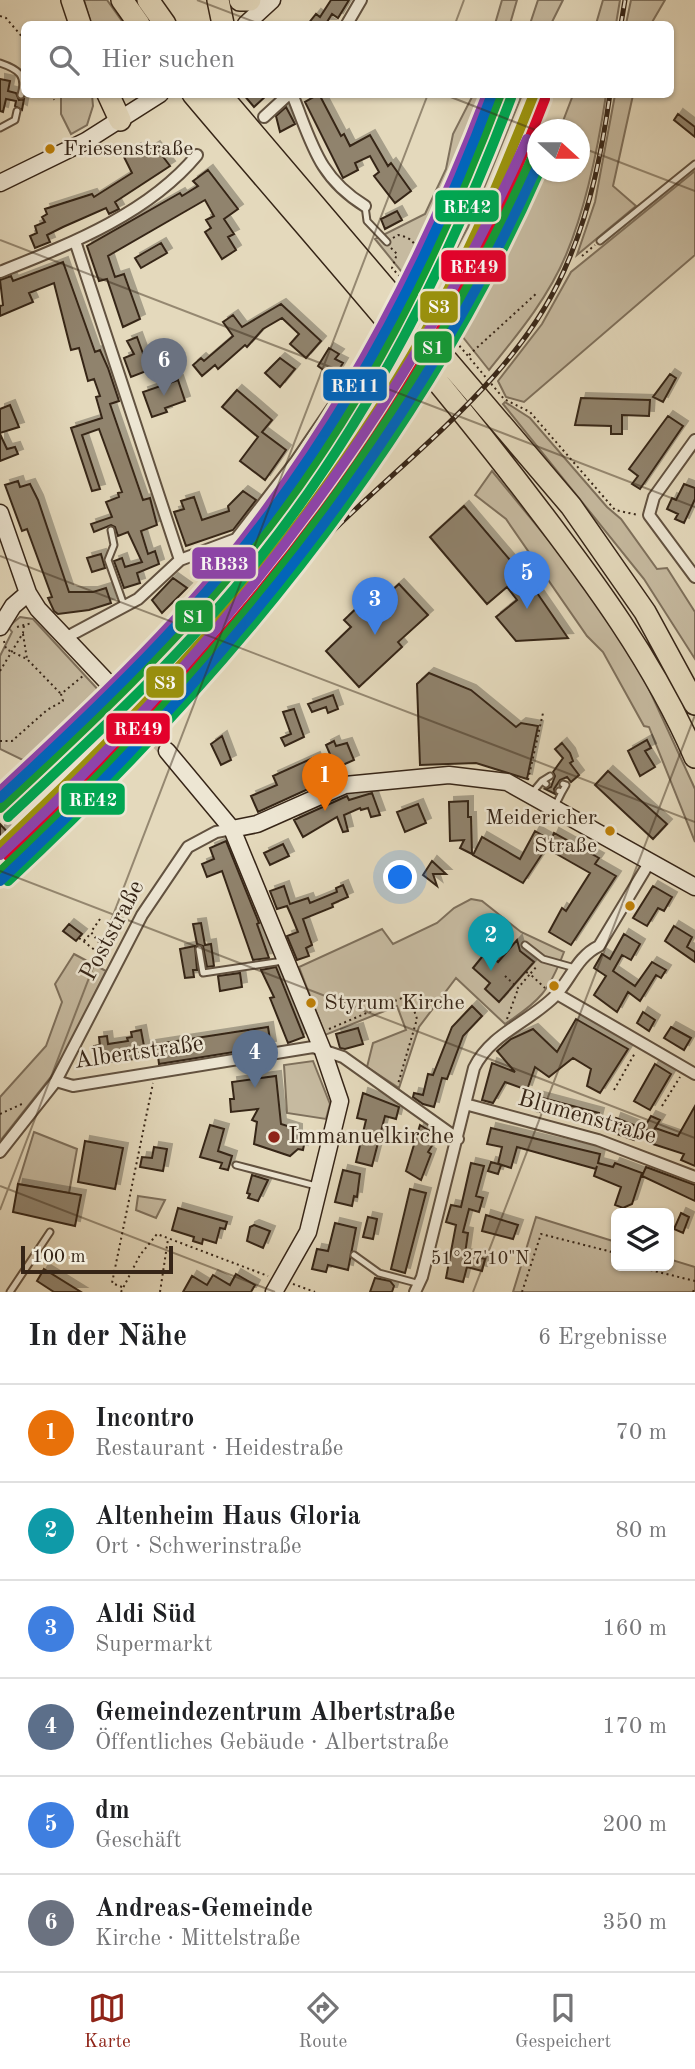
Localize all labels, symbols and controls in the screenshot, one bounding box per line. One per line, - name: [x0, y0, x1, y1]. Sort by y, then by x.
- search box: [21, 21, 674, 98]
- icon: search: [45, 41, 83, 79]
- text: Hier suchen: [101, 47, 235, 73]
- north arrow: [527, 119, 590, 182]
- place label: Friesenstraße: [63, 138, 193, 160]
- marker: Friesenstraße: [43, 142, 57, 156]
- line badge: RE42: [434, 189, 500, 223]
- text: RE42: [442, 199, 492, 218]
- line badge: RE49: [440, 249, 507, 283]
- text: RE49: [449, 259, 499, 278]
- line badge: S3: [419, 290, 459, 324]
- text: S3: [428, 299, 450, 318]
- line badge: S1: [413, 330, 453, 364]
- pin: 6: [141, 338, 187, 396]
- text: S1: [422, 340, 444, 359]
- line badge: RE11: [322, 368, 388, 402]
- text: RE11: [330, 378, 380, 397]
- line badge: RB33: [191, 546, 257, 580]
- pin: 5: [504, 551, 550, 609]
- text: RB33: [199, 556, 249, 575]
- pin: 3: [352, 577, 398, 635]
- line badge: S1: [174, 599, 214, 633]
- text: S1: [183, 609, 205, 628]
- line badge: S3: [145, 665, 185, 699]
- text: S3: [154, 675, 176, 694]
- line badge: RE49: [105, 712, 171, 745]
- text: RE49: [113, 721, 163, 740]
- pin: 1: [302, 753, 348, 811]
- line badge: RE42: [60, 782, 126, 816]
- text: RE42: [68, 792, 118, 811]
- place label: Meidericher Straße: [485, 807, 597, 857]
- marker: Meidericher Straße: [603, 824, 617, 838]
- your location: [383, 860, 417, 894]
- street label: Poststraße: [77, 877, 149, 985]
- unlabelled marker: [623, 899, 637, 913]
- pin: 2: [468, 913, 514, 971]
- unlabelled marker: [547, 979, 561, 993]
- place label: Styrum Kirche: [324, 992, 465, 1014]
- marker: Styrum Kirche: [304, 996, 318, 1010]
- pin: 4: [232, 1030, 278, 1088]
- street label: Albertstraße: [73, 1032, 205, 1074]
- street label: Blumenstraße: [515, 1087, 659, 1149]
- place label: Immanuelkirche: [288, 1125, 454, 1149]
- marker: Immanuelkirche: [266, 1129, 282, 1145]
- map controls: [611, 1208, 674, 1271]
- button: layers: [611, 1208, 674, 1271]
- scale bar: [21, 1243, 173, 1275]
- text: 100 m: [32, 1248, 85, 1267]
- text: 51°27'10"N: [431, 1250, 529, 1268]
- text: In der Nähe: [28, 1322, 187, 1352]
- text: 6 Ergebnisse: [538, 1326, 667, 1349]
- text: Incontro: [95, 1406, 194, 1432]
- text: 1: [44, 1421, 58, 1444]
- text: 70 m: [616, 1421, 667, 1444]
- text: Restaurant · Heidestraße: [95, 1437, 343, 1460]
- text: Altenheim Haus Gloria: [95, 1504, 361, 1530]
- text: 2: [44, 1519, 58, 1542]
- text: 80 m: [616, 1519, 667, 1542]
- text: Ort · Schwerinstraße: [95, 1535, 302, 1558]
- text: Aldi Süd: [95, 1602, 196, 1628]
- text: 3: [44, 1617, 58, 1640]
- text: 160 m: [602, 1617, 667, 1640]
- text: Supermarkt: [95, 1633, 213, 1656]
- text: Gemeindezentrum Albertstraße: [95, 1700, 456, 1726]
- text: 4: [44, 1715, 58, 1738]
- text: 170 m: [602, 1715, 667, 1738]
- text: Öffentliches Gebäude · Albertstraße: [95, 1731, 449, 1754]
- text: dm: [95, 1798, 130, 1824]
- text: 5: [44, 1813, 58, 1836]
- text: 200 m: [602, 1813, 667, 1836]
- text: Geschäft: [95, 1829, 182, 1852]
- text: Andreas-Gemeinde: [95, 1896, 313, 1922]
- text: 6: [44, 1911, 58, 1934]
- text: 350 m: [602, 1911, 667, 1934]
- text: Kirche · Mittelstraße: [95, 1927, 300, 1950]
- tab: Karte: [84, 1989, 131, 2054]
- tab: Route: [299, 1989, 347, 2054]
- tab: Gespeichert: [515, 1989, 611, 2054]

